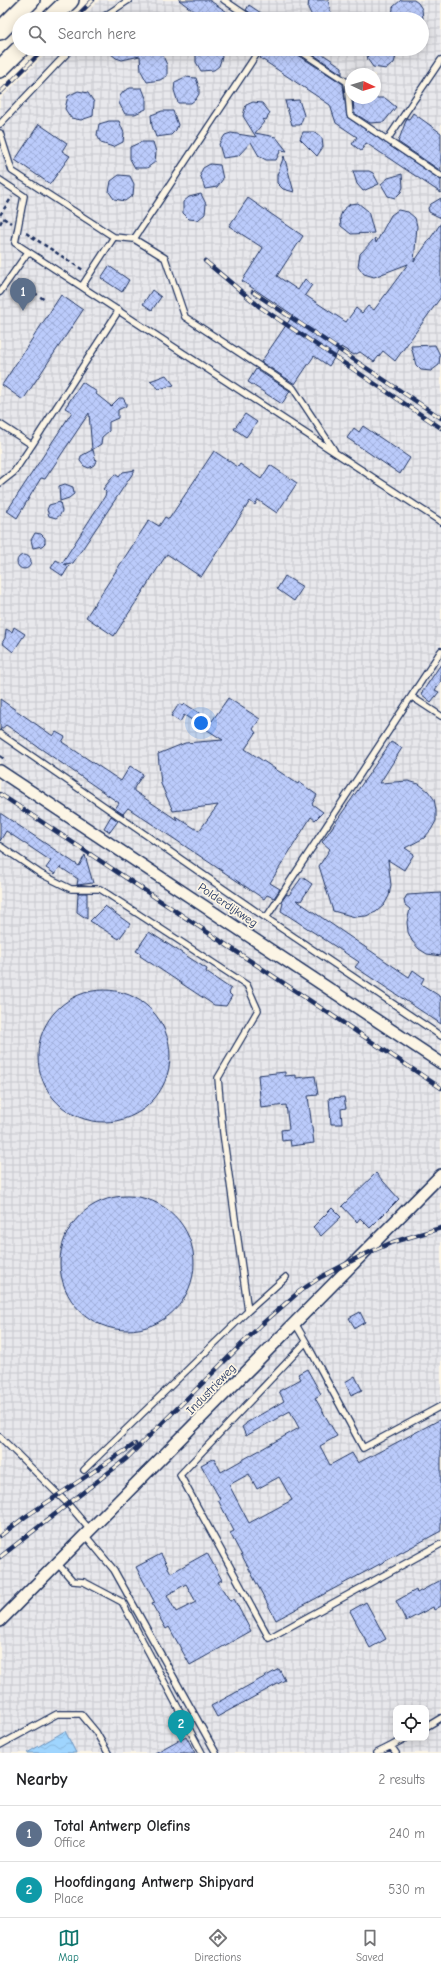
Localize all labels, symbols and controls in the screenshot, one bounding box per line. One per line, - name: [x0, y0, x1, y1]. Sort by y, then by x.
- search box: [12, 12, 429, 56]
- icon: search: [26, 23, 48, 45]
- text: Search here: [58, 25, 136, 43]
- north arrow: [345, 68, 381, 104]
- pin: 1: [10, 278, 36, 311]
- your location: [191, 713, 211, 733]
- street label: Polderdijkweg: [195, 880, 261, 930]
- street label: Industrieweg: [183, 1361, 239, 1417]
- map controls: [393, 1705, 429, 1741]
- button: locate: [393, 1705, 429, 1741]
- pin: 2: [168, 1710, 194, 1743]
- text: Nearby: [16, 1770, 67, 1789]
- text: 2 results: [378, 1772, 425, 1787]
- text: Total Antwerp Olefins: [54, 1817, 190, 1835]
- text: 1: [26, 1826, 32, 1841]
- text: 240 m: [389, 1826, 425, 1841]
- text: Office: [54, 1835, 85, 1850]
- text: Hoofdingang Antwerp Shipyard: [54, 1873, 254, 1891]
- text: 2: [26, 1882, 32, 1897]
- text: 530 m: [388, 1882, 425, 1897]
- text: Place: [54, 1891, 84, 1906]
- tab: Map: [58, 1927, 80, 1964]
- tab: Directions: [195, 1927, 241, 1964]
- tab: Saved: [356, 1927, 383, 1964]

